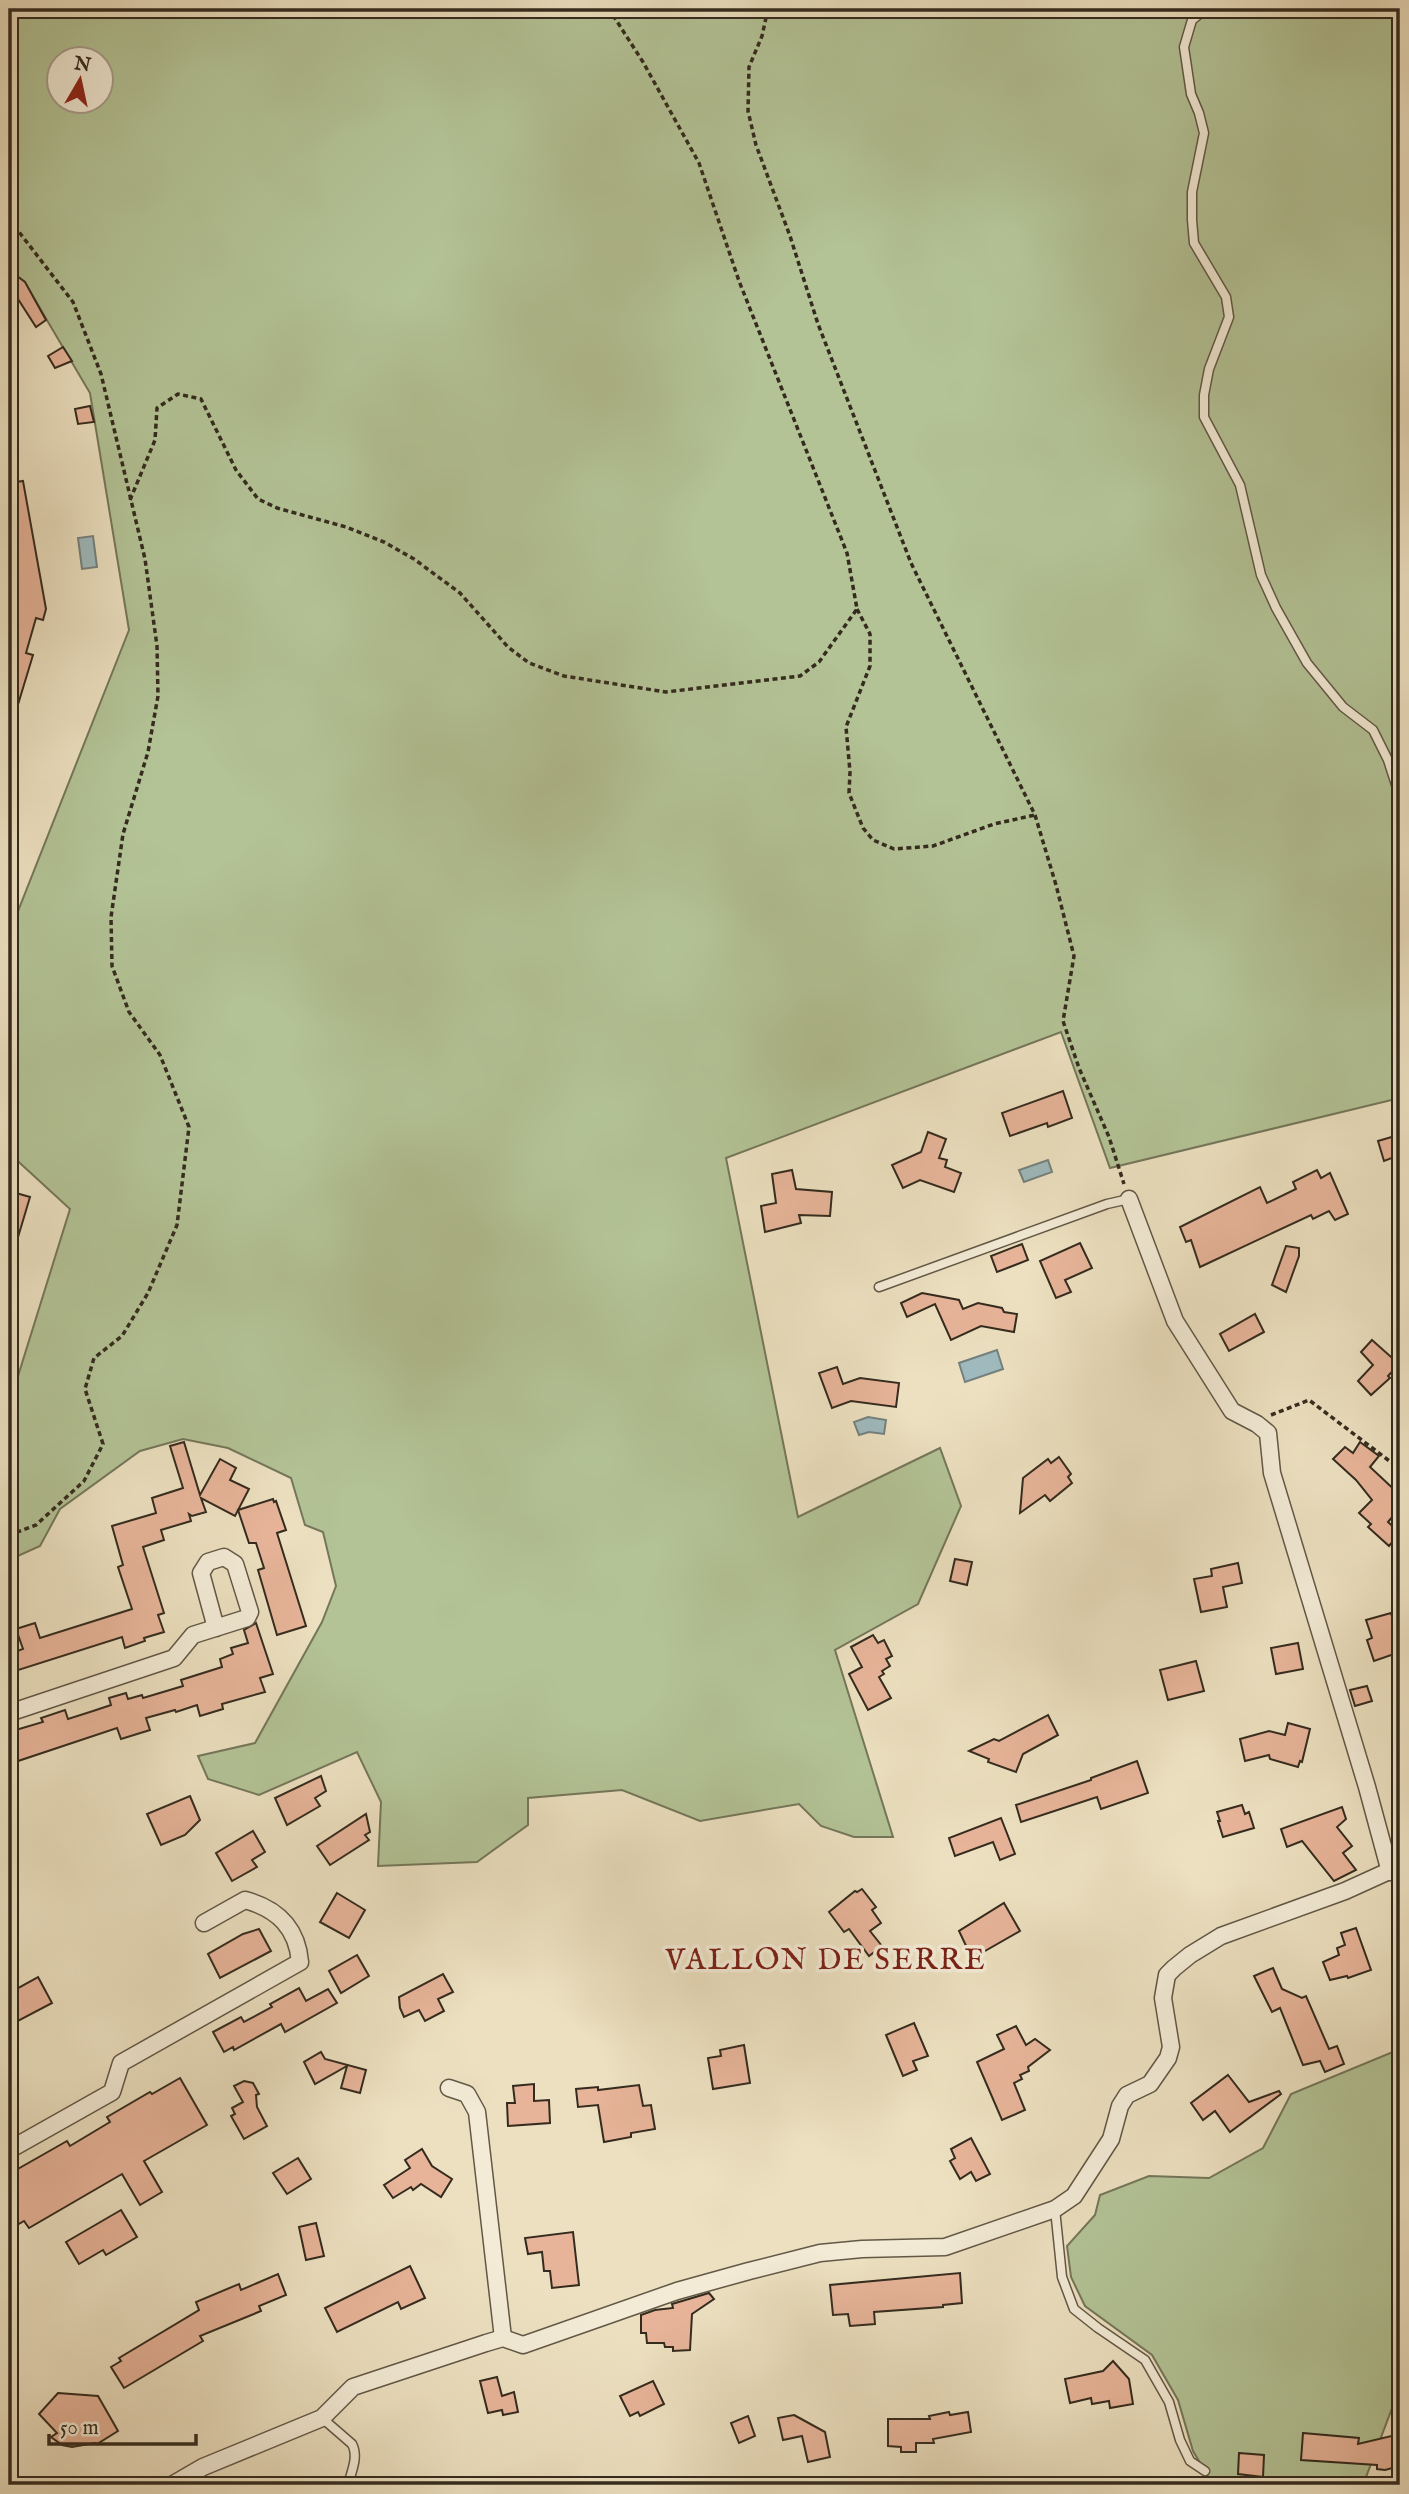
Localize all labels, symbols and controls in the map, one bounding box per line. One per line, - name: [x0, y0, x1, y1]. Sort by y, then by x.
- north arrow: [46, 46, 116, 116]
- text: N: [71, 52, 93, 78]
- district label: VALLON DE SERRE: [664, 1942, 987, 1980]
- scale bar: [49, 2403, 196, 2447]
- text: 50 m: [60, 2415, 99, 2442]

